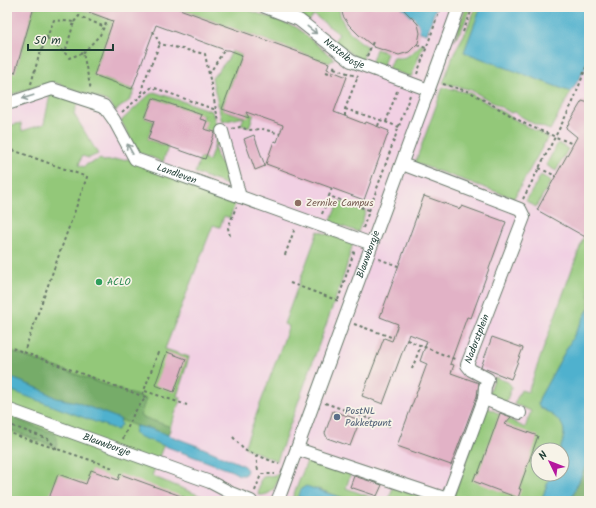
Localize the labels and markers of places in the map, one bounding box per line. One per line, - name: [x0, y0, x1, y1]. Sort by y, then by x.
- place label: Zernike Campus: [306, 195, 374, 211]
- marker: Zernike Campus: [293, 198, 303, 208]
- place label: ACLO: [107, 274, 131, 290]
- marker: ACLO: [94, 277, 104, 287]
- place label: PostNL Pakketpunt: [345, 403, 392, 431]
- marker: PostNL Pakketpunt: [332, 412, 342, 422]

